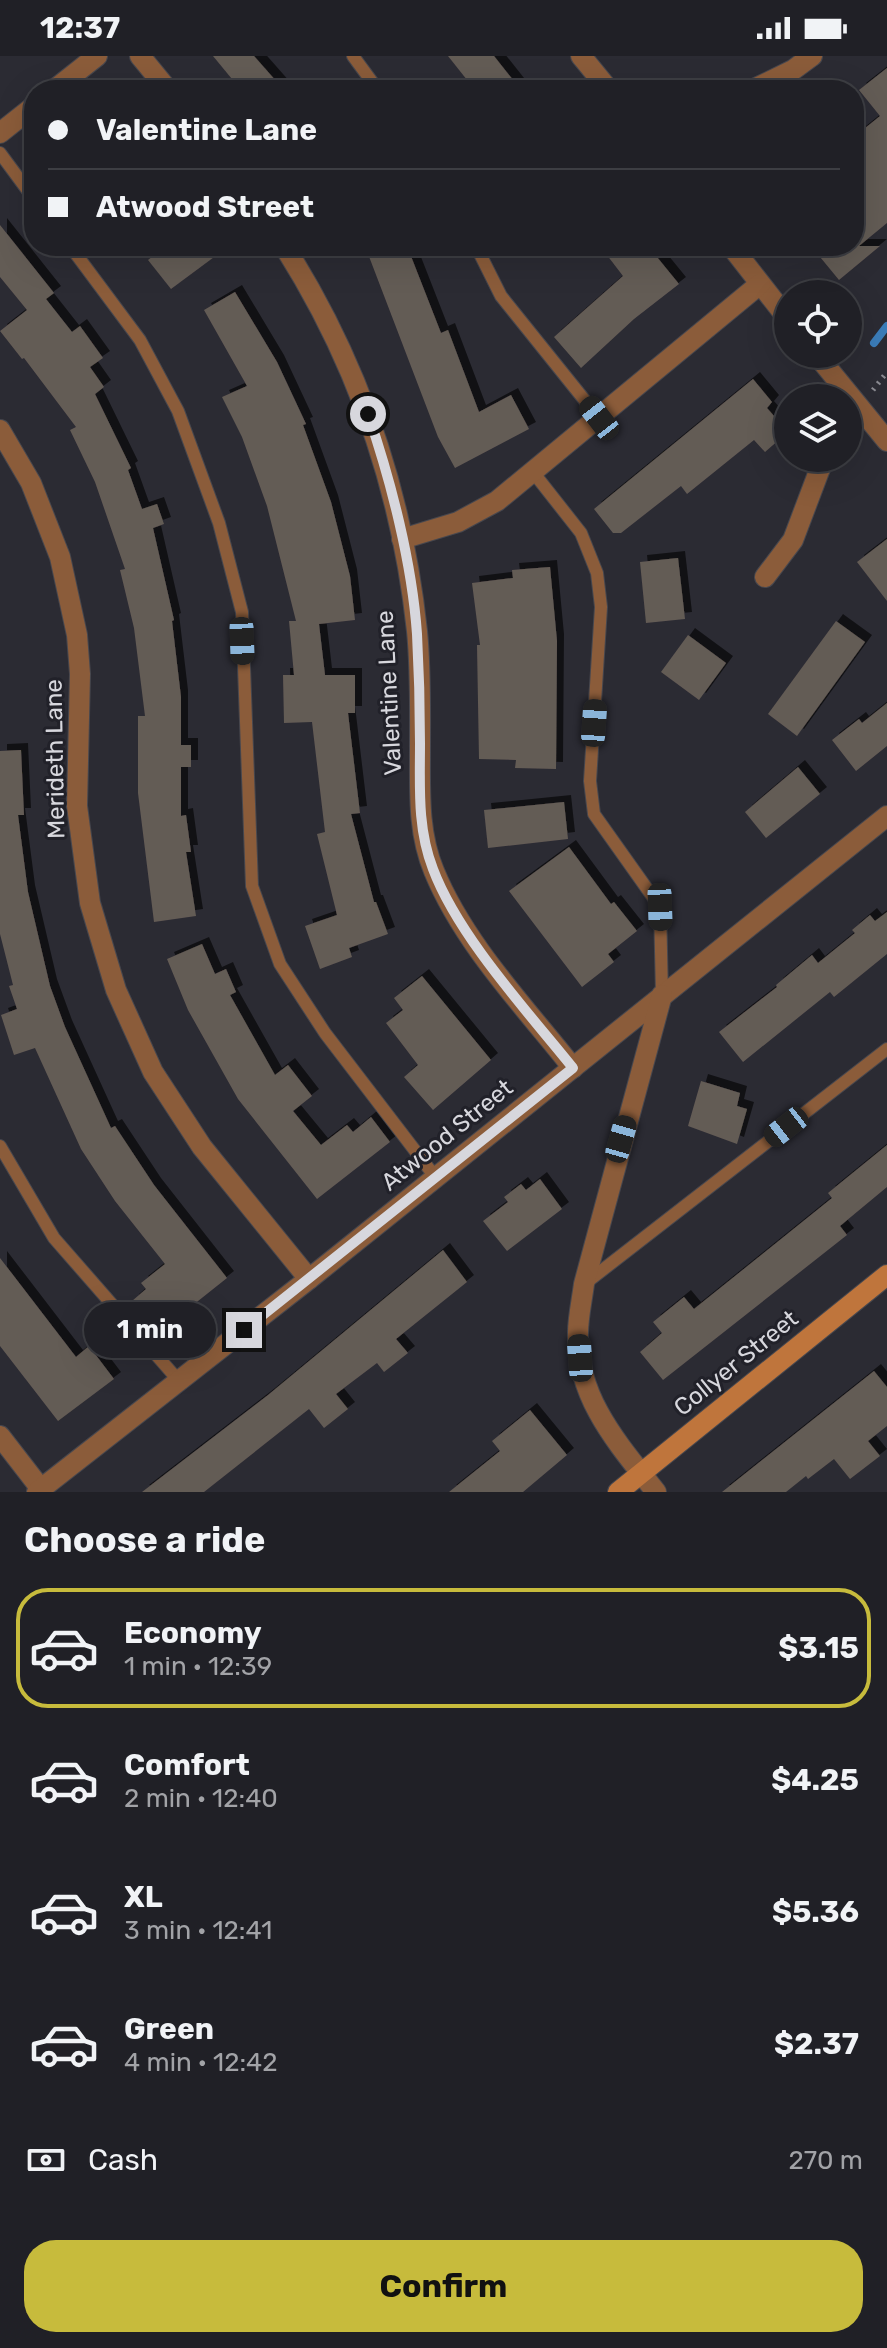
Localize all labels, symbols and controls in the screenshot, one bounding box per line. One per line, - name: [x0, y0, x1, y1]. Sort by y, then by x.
- text: 12:37: [40, 10, 120, 46]
- text: Valentine Lane: [96, 112, 317, 148]
- text: Atwood Street: [96, 189, 314, 225]
- map controls: [774, 280, 862, 472]
- button: locate: [774, 280, 862, 368]
- button: layers: [774, 384, 862, 472]
- car: [575, 392, 623, 444]
- route start: [350, 396, 386, 432]
- street label: Valentine Lane: [371, 610, 407, 776]
- car: [229, 617, 255, 665]
- street label: Merideth Lane: [40, 679, 70, 839]
- car: [580, 698, 608, 748]
- car: [647, 883, 673, 931]
- street label: Atwood Street: [376, 1074, 518, 1196]
- car: [760, 1103, 812, 1151]
- car: [603, 1113, 639, 1165]
- callout: 1 min: [84, 1302, 216, 1358]
- street label: Collyer Street: [668, 1304, 804, 1422]
- route end: [226, 1312, 262, 1348]
- text: 1 min: [117, 1314, 183, 1345]
- car: [566, 1333, 594, 1383]
- text: Choose a ride: [24, 1518, 265, 1561]
- icon: car: [28, 1612, 100, 1684]
- text: Economy: [124, 1615, 262, 1651]
- text: $3.15: [778, 1630, 859, 1666]
- text: 1 min · 12:39: [124, 1651, 272, 1682]
- icon: car: [28, 1744, 100, 1816]
- text: Comfort: [124, 1747, 250, 1783]
- text: $4.25: [771, 1762, 859, 1798]
- text: 2 min · 12:40: [124, 1783, 278, 1814]
- icon: car: [28, 1876, 100, 1948]
- text: XL: [124, 1879, 163, 1915]
- text: $5.36: [772, 1894, 859, 1930]
- text: 3 min · 12:41: [124, 1915, 272, 1946]
- icon: car: [28, 2008, 100, 2080]
- text: Green: [124, 2011, 214, 2047]
- text: $2.37: [774, 2026, 859, 2062]
- text: 4 min · 12:42: [124, 2047, 277, 2078]
- icon: cash: [24, 2138, 68, 2182]
- text: Cash: [88, 2142, 158, 2178]
- text: 270 m: [788, 2145, 863, 2176]
- button: Confirm: [24, 2240, 863, 2332]

